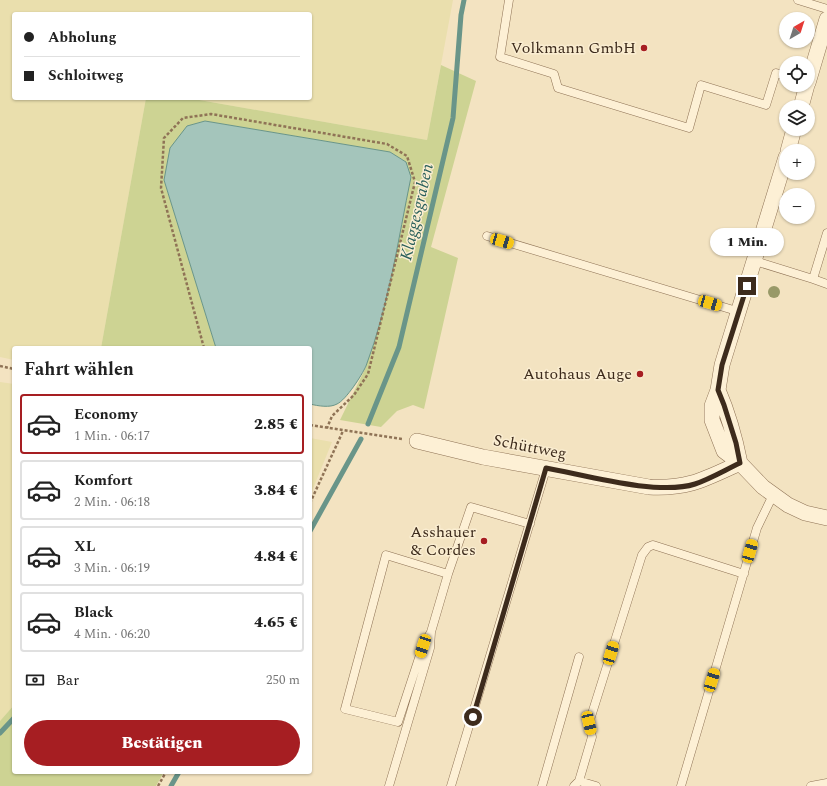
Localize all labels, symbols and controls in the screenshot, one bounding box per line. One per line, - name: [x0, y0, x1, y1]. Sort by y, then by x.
- north arrow: [779, 12, 815, 48]
- map controls: [779, 12, 815, 224]
- text: Abholung: [48, 26, 117, 49]
- place label: Volkmann GmbH: [511, 36, 636, 60]
- marker: Volkmann GmbH: [639, 43, 649, 53]
- button: locate: [779, 56, 815, 92]
- text: Schloitweg: [48, 64, 124, 87]
- button: layers: [779, 100, 815, 136]
- button: +: [779, 144, 815, 180]
- water label: Klaggesgraben: [393, 161, 441, 263]
- button: −: [779, 188, 815, 224]
- callout: 1 Min.: [710, 228, 784, 256]
- car: [489, 232, 515, 250]
- text: 1 Min.: [727, 232, 767, 252]
- route end: [738, 277, 756, 295]
- car: [697, 294, 723, 312]
- text: Fahrt wählen: [24, 356, 134, 383]
- place label: Autohaus Auge: [523, 362, 632, 386]
- marker: Autohaus Auge: [635, 369, 645, 379]
- text: Economy: [74, 403, 138, 426]
- icon: car: [26, 406, 62, 442]
- text: 2.85 €: [254, 413, 298, 436]
- text: 1 Min. · 06:17: [74, 426, 150, 446]
- street label: Schüttweg: [491, 428, 569, 466]
- text: Komfort: [74, 469, 133, 492]
- icon: car: [26, 472, 62, 508]
- text: 3.84 €: [254, 479, 298, 502]
- text: 2 Min. · 06:18: [74, 492, 150, 512]
- place label: Asshauer & Cordes: [410, 520, 476, 562]
- text: XL: [74, 535, 95, 558]
- marker: Asshauer & Cordes: [479, 536, 489, 546]
- icon: car: [26, 538, 62, 574]
- car: [741, 538, 759, 564]
- text: 4.84 €: [254, 545, 298, 568]
- text: 3 Min. · 06:19: [74, 558, 150, 578]
- text: Black: [74, 601, 113, 624]
- icon: car: [26, 604, 62, 640]
- text: 4.65 €: [254, 611, 298, 634]
- text: 4 Min. · 06:20: [74, 624, 150, 644]
- car: [414, 633, 432, 659]
- car: [602, 640, 620, 666]
- car: [703, 667, 721, 693]
- icon: cash: [24, 669, 46, 691]
- text: Bar: [56, 669, 79, 692]
- text: 250 m: [266, 670, 300, 690]
- route start: [464, 708, 482, 726]
- car: [580, 710, 598, 736]
- button: Bestätigen: [24, 720, 300, 766]

